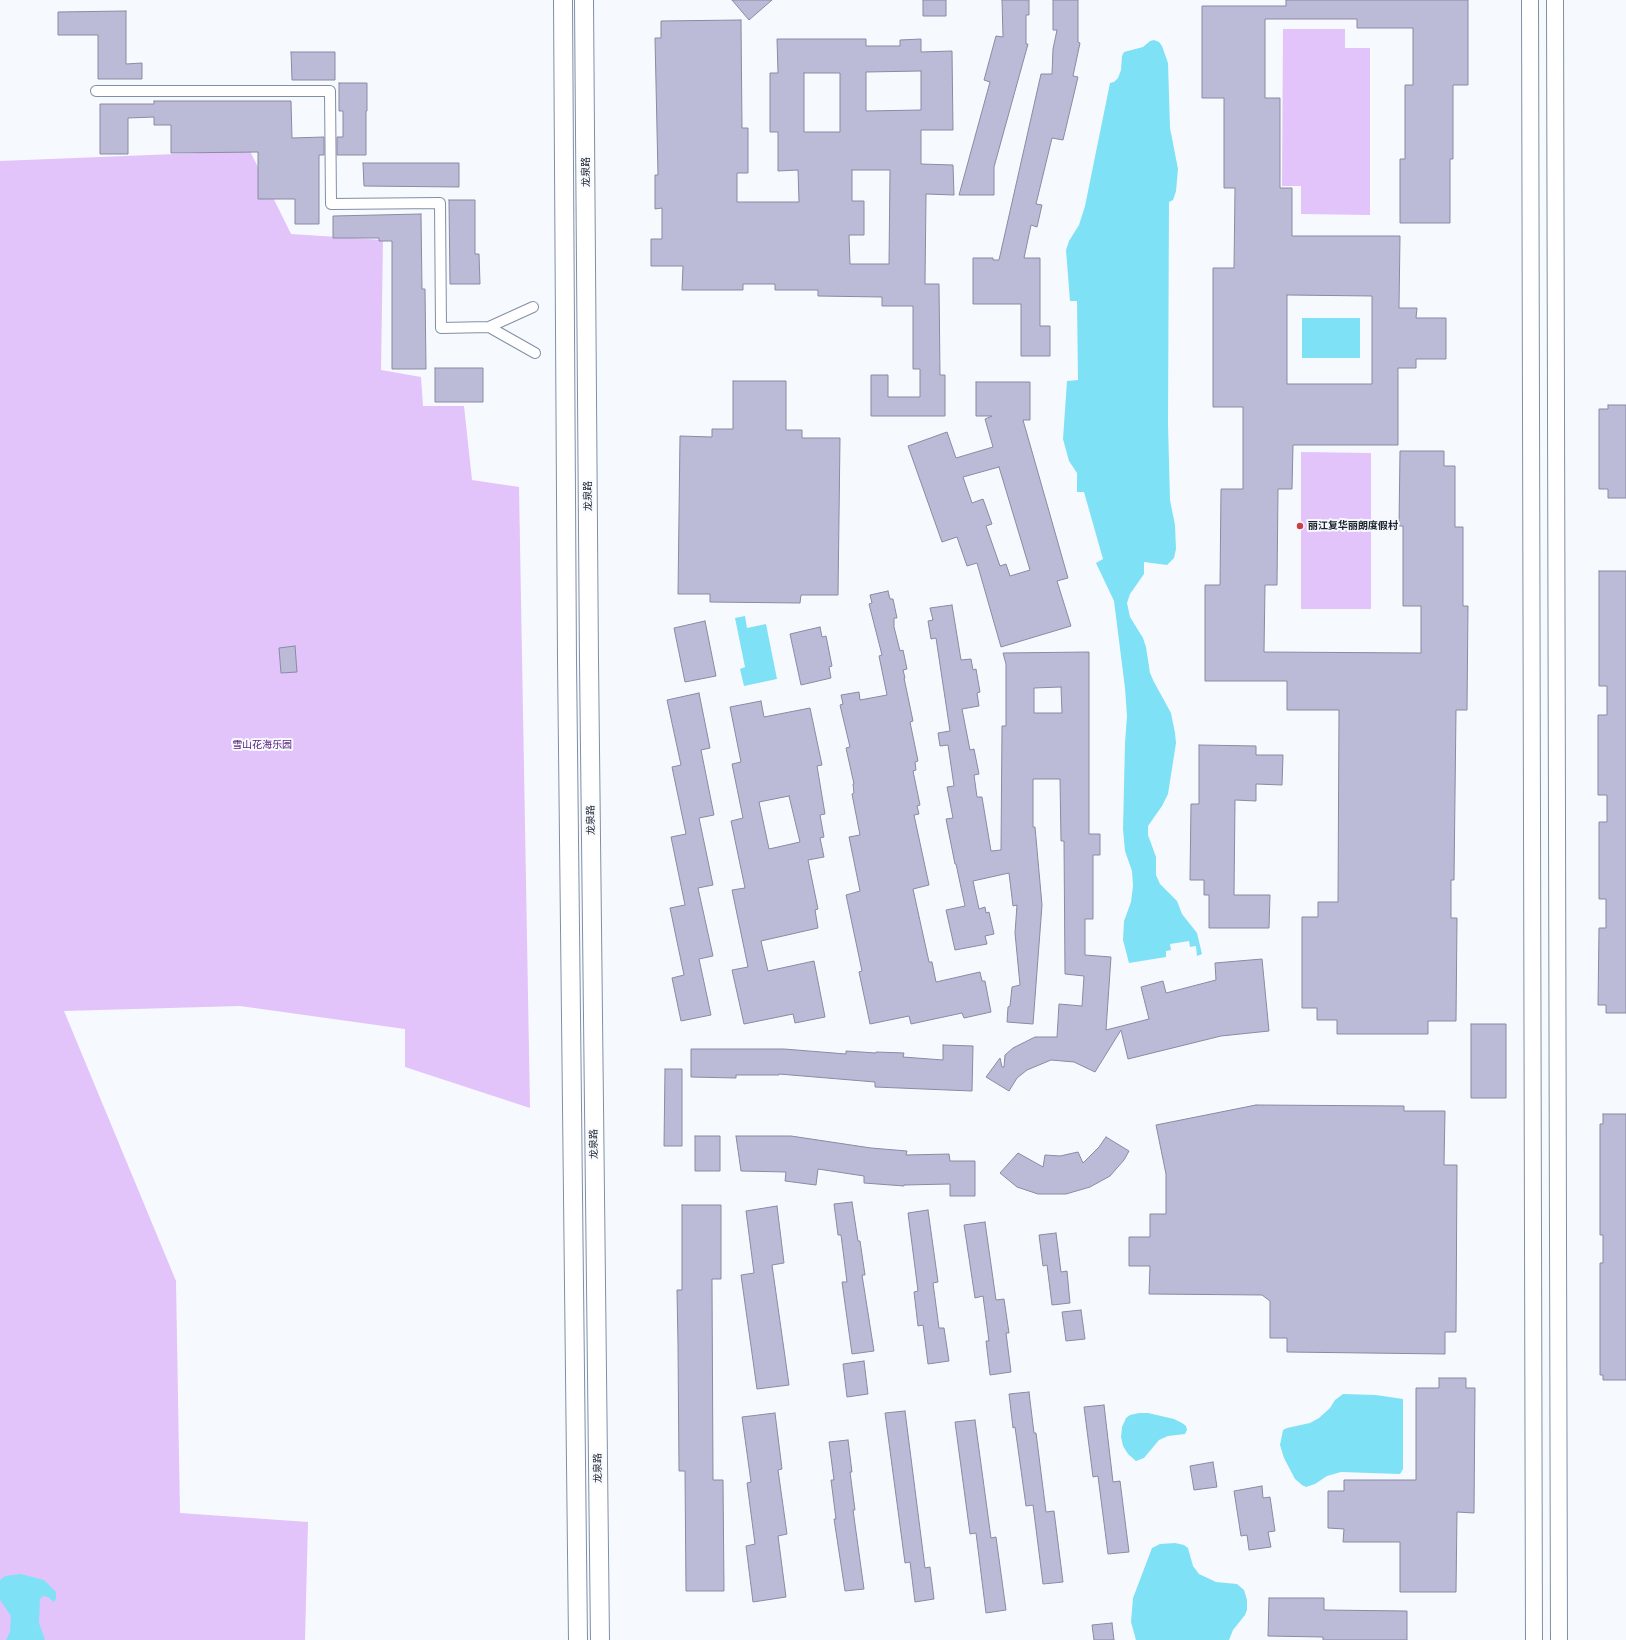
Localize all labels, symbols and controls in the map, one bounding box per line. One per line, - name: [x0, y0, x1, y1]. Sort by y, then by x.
- street label: 龙泉路: [580, 157, 592, 187]
- street label: 龙泉路: [582, 481, 594, 511]
- place label: 丽江复华丽朗度假村: [1308, 520, 1398, 532]
- marker: 丽江复华丽朗度假村: [1295, 521, 1305, 531]
- park label: 雪山花海乐园: [232, 739, 292, 751]
- street label: 龙泉路: [585, 805, 597, 835]
- street label: 龙泉路: [588, 1129, 600, 1159]
- street label: 龙泉路: [592, 1453, 604, 1483]

